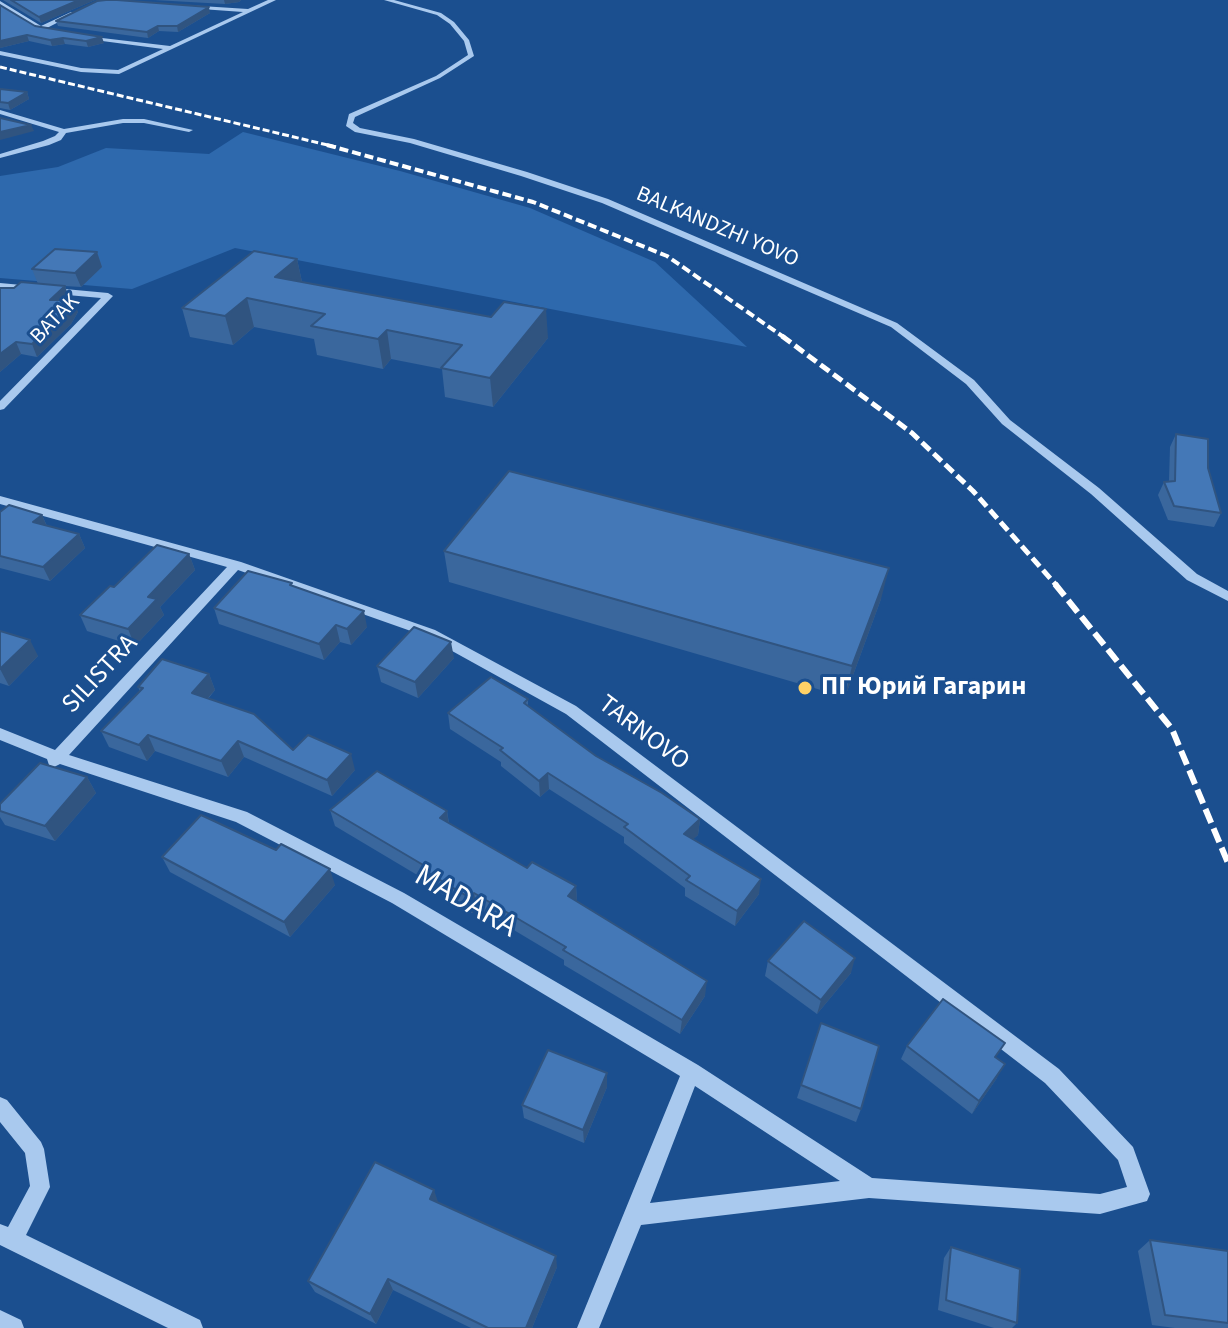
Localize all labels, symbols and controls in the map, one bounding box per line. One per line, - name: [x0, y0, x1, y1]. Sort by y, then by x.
- street label: BALKANDZHI YOVO: [632, 182, 802, 274]
- street label: BATAK: [26, 290, 86, 350]
- street label: SILISTRA: [57, 629, 145, 721]
- place label: ПГ Юрий Гагарин: [821, 672, 1026, 704]
- marker: ПГ Юрий Гагарин: [796, 679, 814, 697]
- street label: TARNOVO: [591, 690, 695, 778]
- street label: MADARA: [407, 858, 523, 948]

